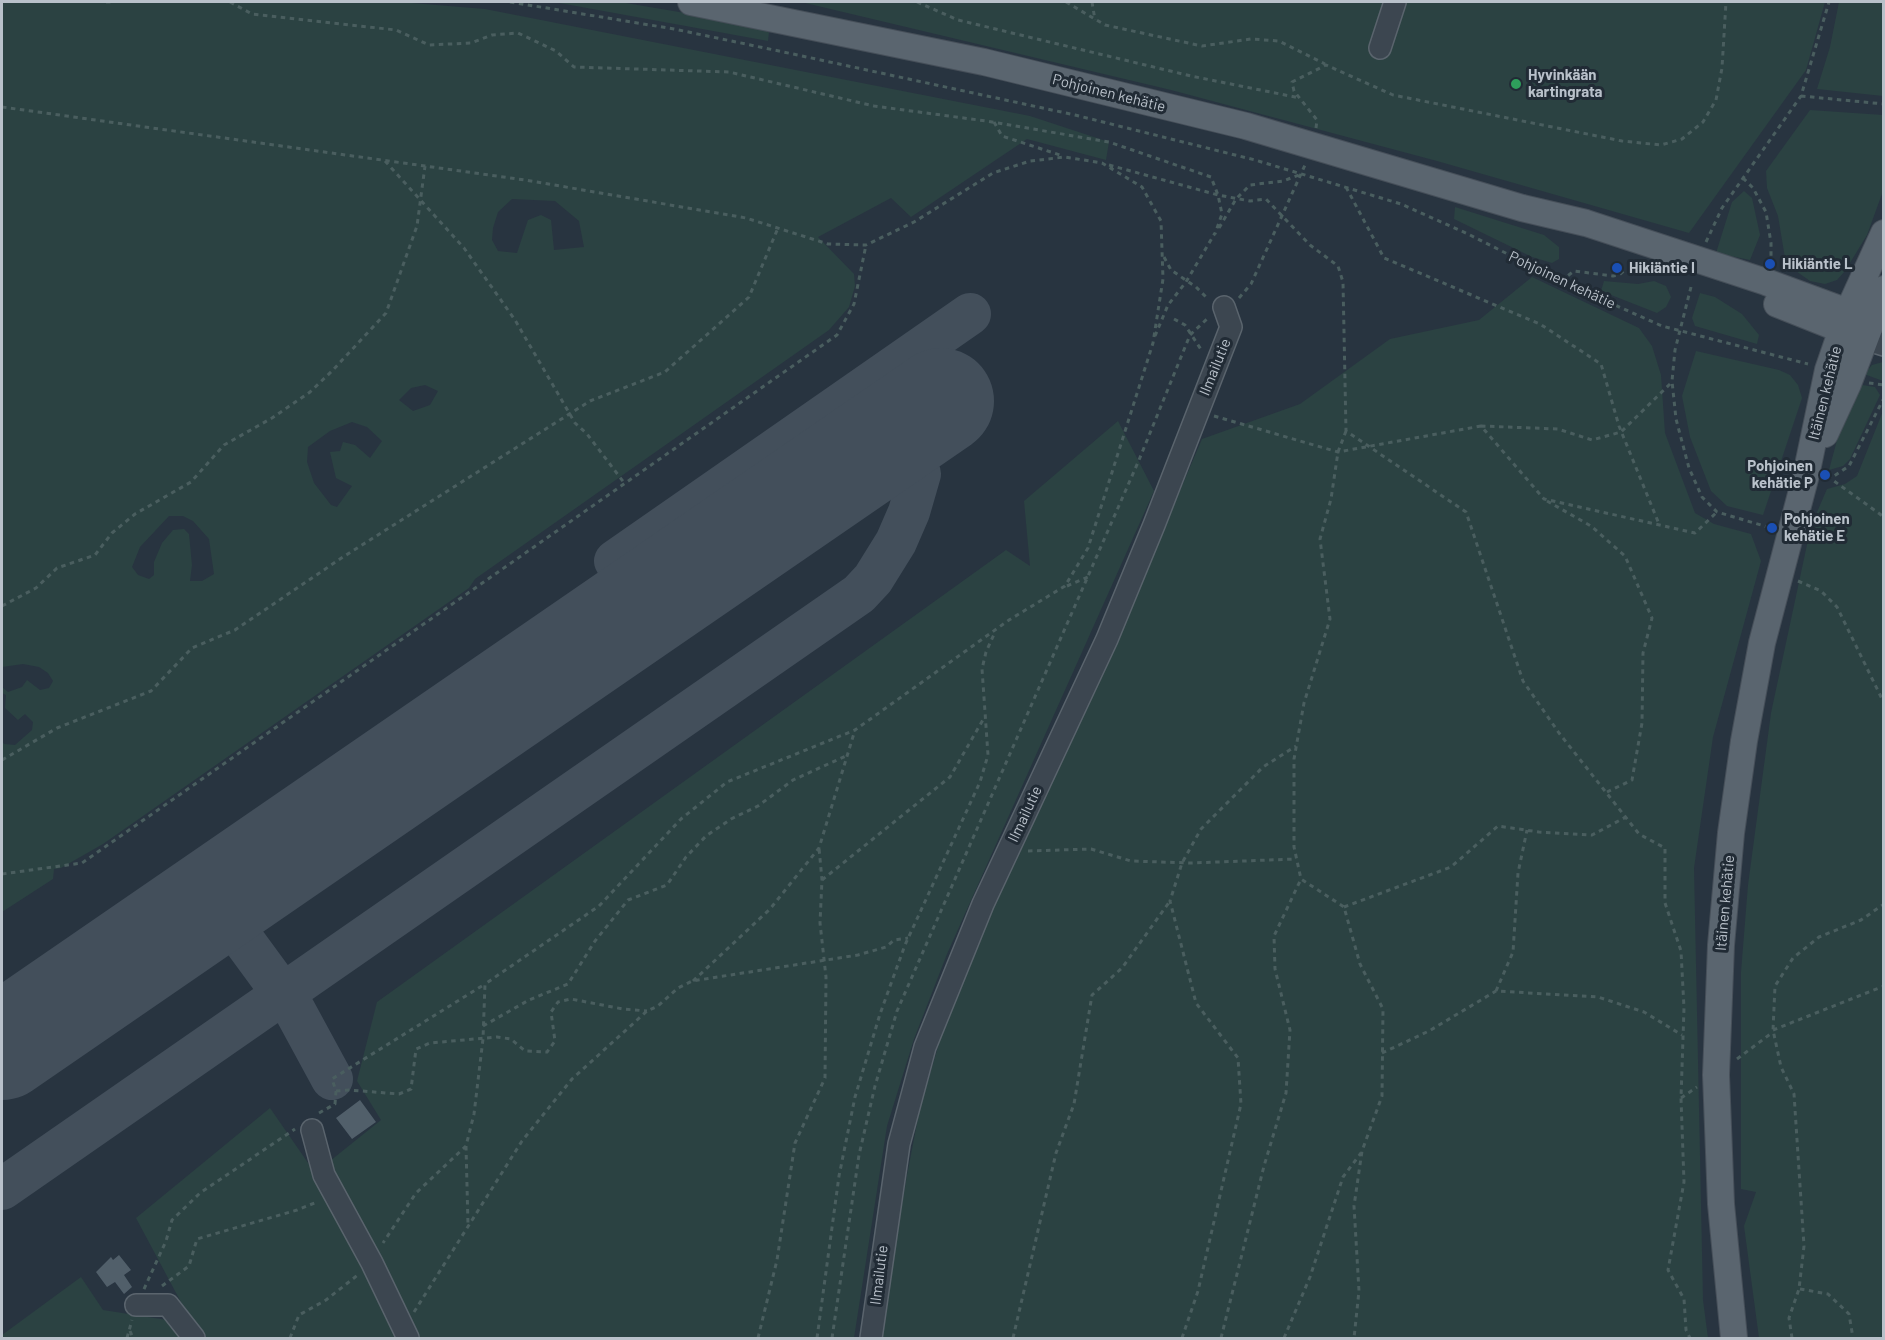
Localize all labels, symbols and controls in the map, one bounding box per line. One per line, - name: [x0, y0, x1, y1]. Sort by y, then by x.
- place label: Hyvinkään kartingrata: [1528, 66, 1603, 101]
- street label: Pohjoinen kehätie: [1051, 70, 1167, 116]
- marker: Hyvinkään kartingrata: [1509, 77, 1523, 91]
- street label: Pohjoinen kehätie: [1506, 247, 1618, 313]
- place label: Hikiäntie L: [1782, 255, 1852, 273]
- marker: Hikiäntie L: [1763, 257, 1777, 271]
- place label: Hikiäntie I: [1629, 259, 1695, 277]
- marker: Hikiäntie I: [1610, 261, 1624, 275]
- street label: Ilmailutie: [1195, 336, 1235, 398]
- street label: Itäinen kehätie: [1805, 344, 1845, 442]
- place label: Pohjoinen kehätie P: [1747, 457, 1813, 492]
- marker: Pohjoinen kehätie P: [1818, 468, 1832, 482]
- place label: Pohjoinen kehätie E: [1784, 510, 1850, 545]
- marker: Pohjoinen kehätie E: [1765, 521, 1779, 535]
- street label: Ilmailutie: [1004, 783, 1046, 845]
- street label: Itäinen kehätie: [1712, 854, 1738, 952]
- street label: Ilmailutie: [866, 1244, 892, 1306]

